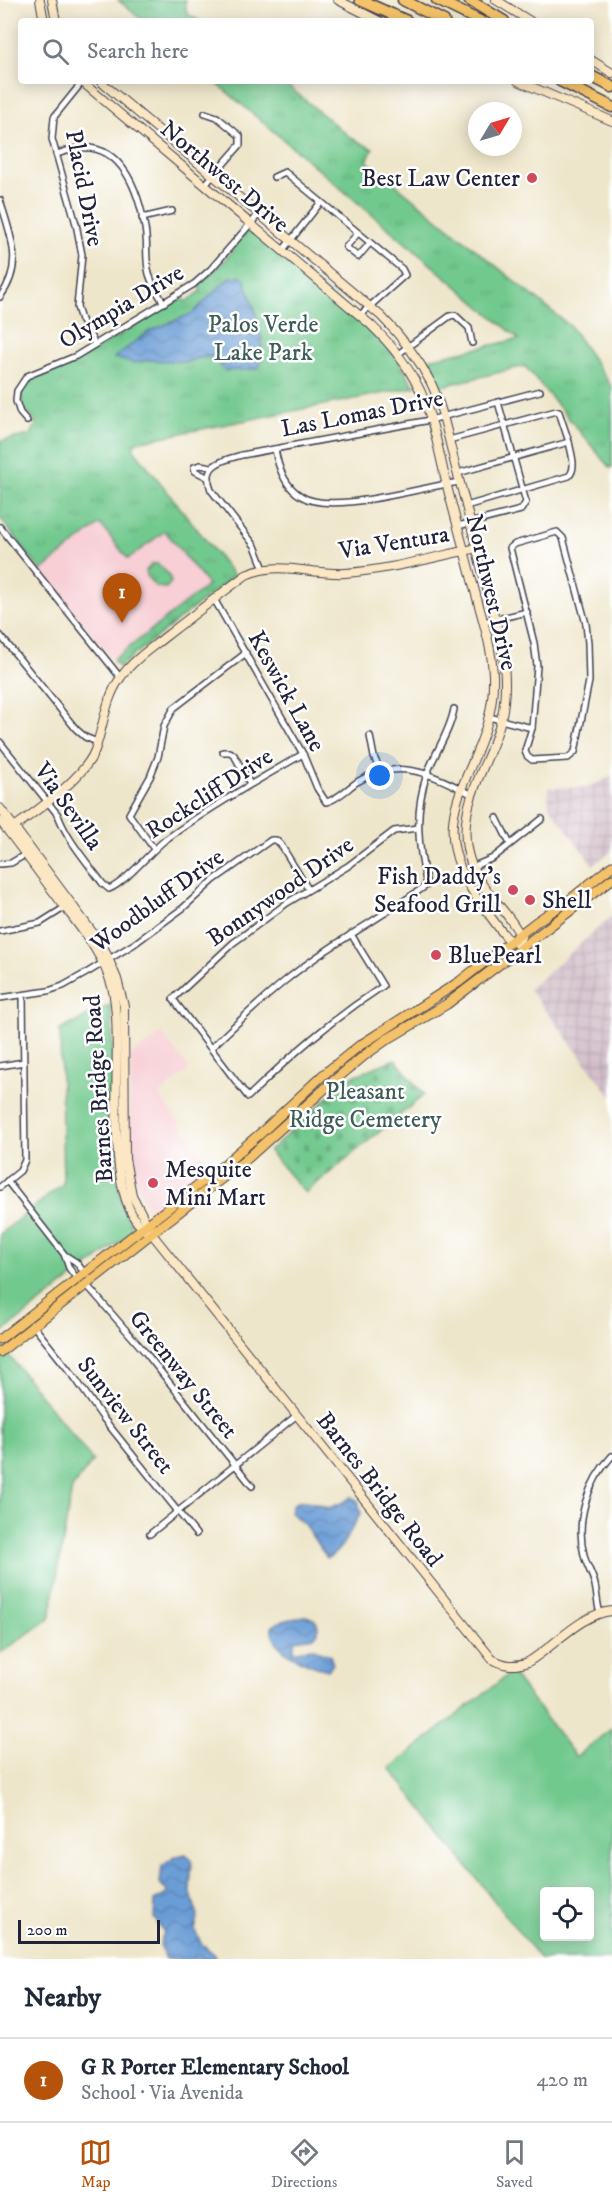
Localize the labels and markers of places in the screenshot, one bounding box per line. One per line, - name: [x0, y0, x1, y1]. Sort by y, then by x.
- place label: Best Law Center: [361, 164, 520, 194]
- marker: Best Law Center: [525, 171, 539, 185]
- pin: 1: [102, 574, 142, 623]
- place label: Fish Daddy's Seafood Grill: [374, 862, 502, 920]
- marker: Fish Daddy's Seafood Grill: [506, 883, 520, 897]
- place label: Shell: [542, 886, 592, 916]
- marker: Shell: [523, 893, 537, 907]
- place label: BluePearl: [448, 941, 542, 971]
- marker: BluePearl: [429, 948, 443, 962]
- place label: Mesquite Mini Mart: [165, 1155, 266, 1213]
- marker: Mesquite Mini Mart: [146, 1176, 160, 1190]

